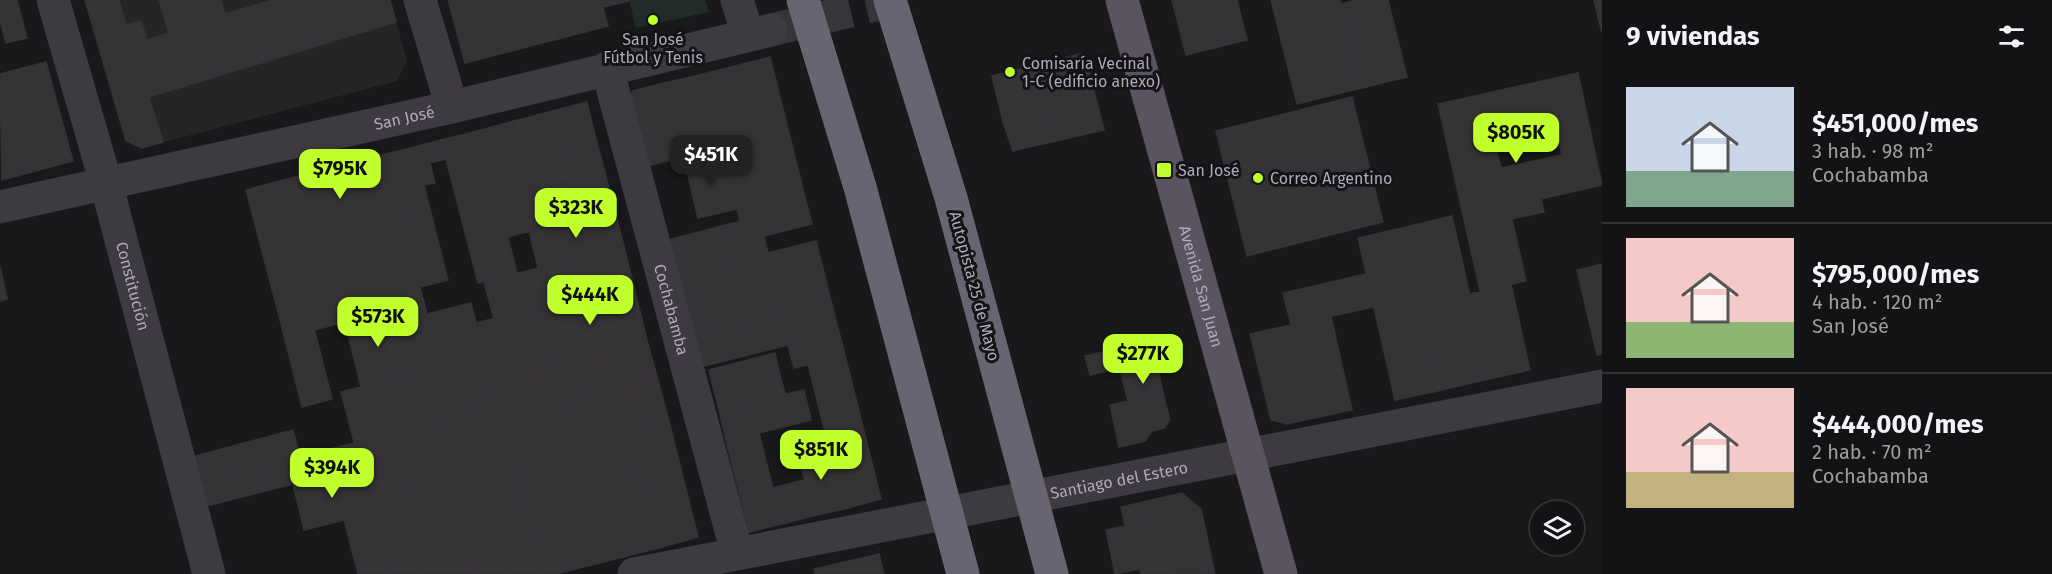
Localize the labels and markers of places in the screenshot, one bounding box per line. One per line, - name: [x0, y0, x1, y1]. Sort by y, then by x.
- marker: San José Fútbol y Tenis: [646, 13, 660, 27]
- place label: San José Fútbol y Tenis: [603, 30, 703, 67]
- place label: Comisaría Vecinal 1-C (edificio anexo): [1022, 54, 1160, 91]
- marker: Comisaría Vecinal 1-C (edificio anexo): [1003, 65, 1017, 79]
- pin: $805K: [1474, 113, 1558, 164]
- pin: $451K: [669, 135, 753, 186]
- pin: $795K: [298, 149, 382, 200]
- marker: San José: [1155, 161, 1173, 179]
- place label: San José: [1178, 161, 1239, 180]
- place label: Correo Argentino: [1270, 169, 1392, 188]
- marker: Correo Argentino: [1251, 171, 1265, 185]
- pin: $323K: [534, 188, 618, 239]
- pin: $444K: [548, 275, 632, 326]
- pin: $573K: [336, 297, 420, 348]
- pin: $277K: [1101, 334, 1185, 385]
- pin: $851K: [779, 430, 863, 481]
- pin: $394K: [290, 448, 374, 499]

